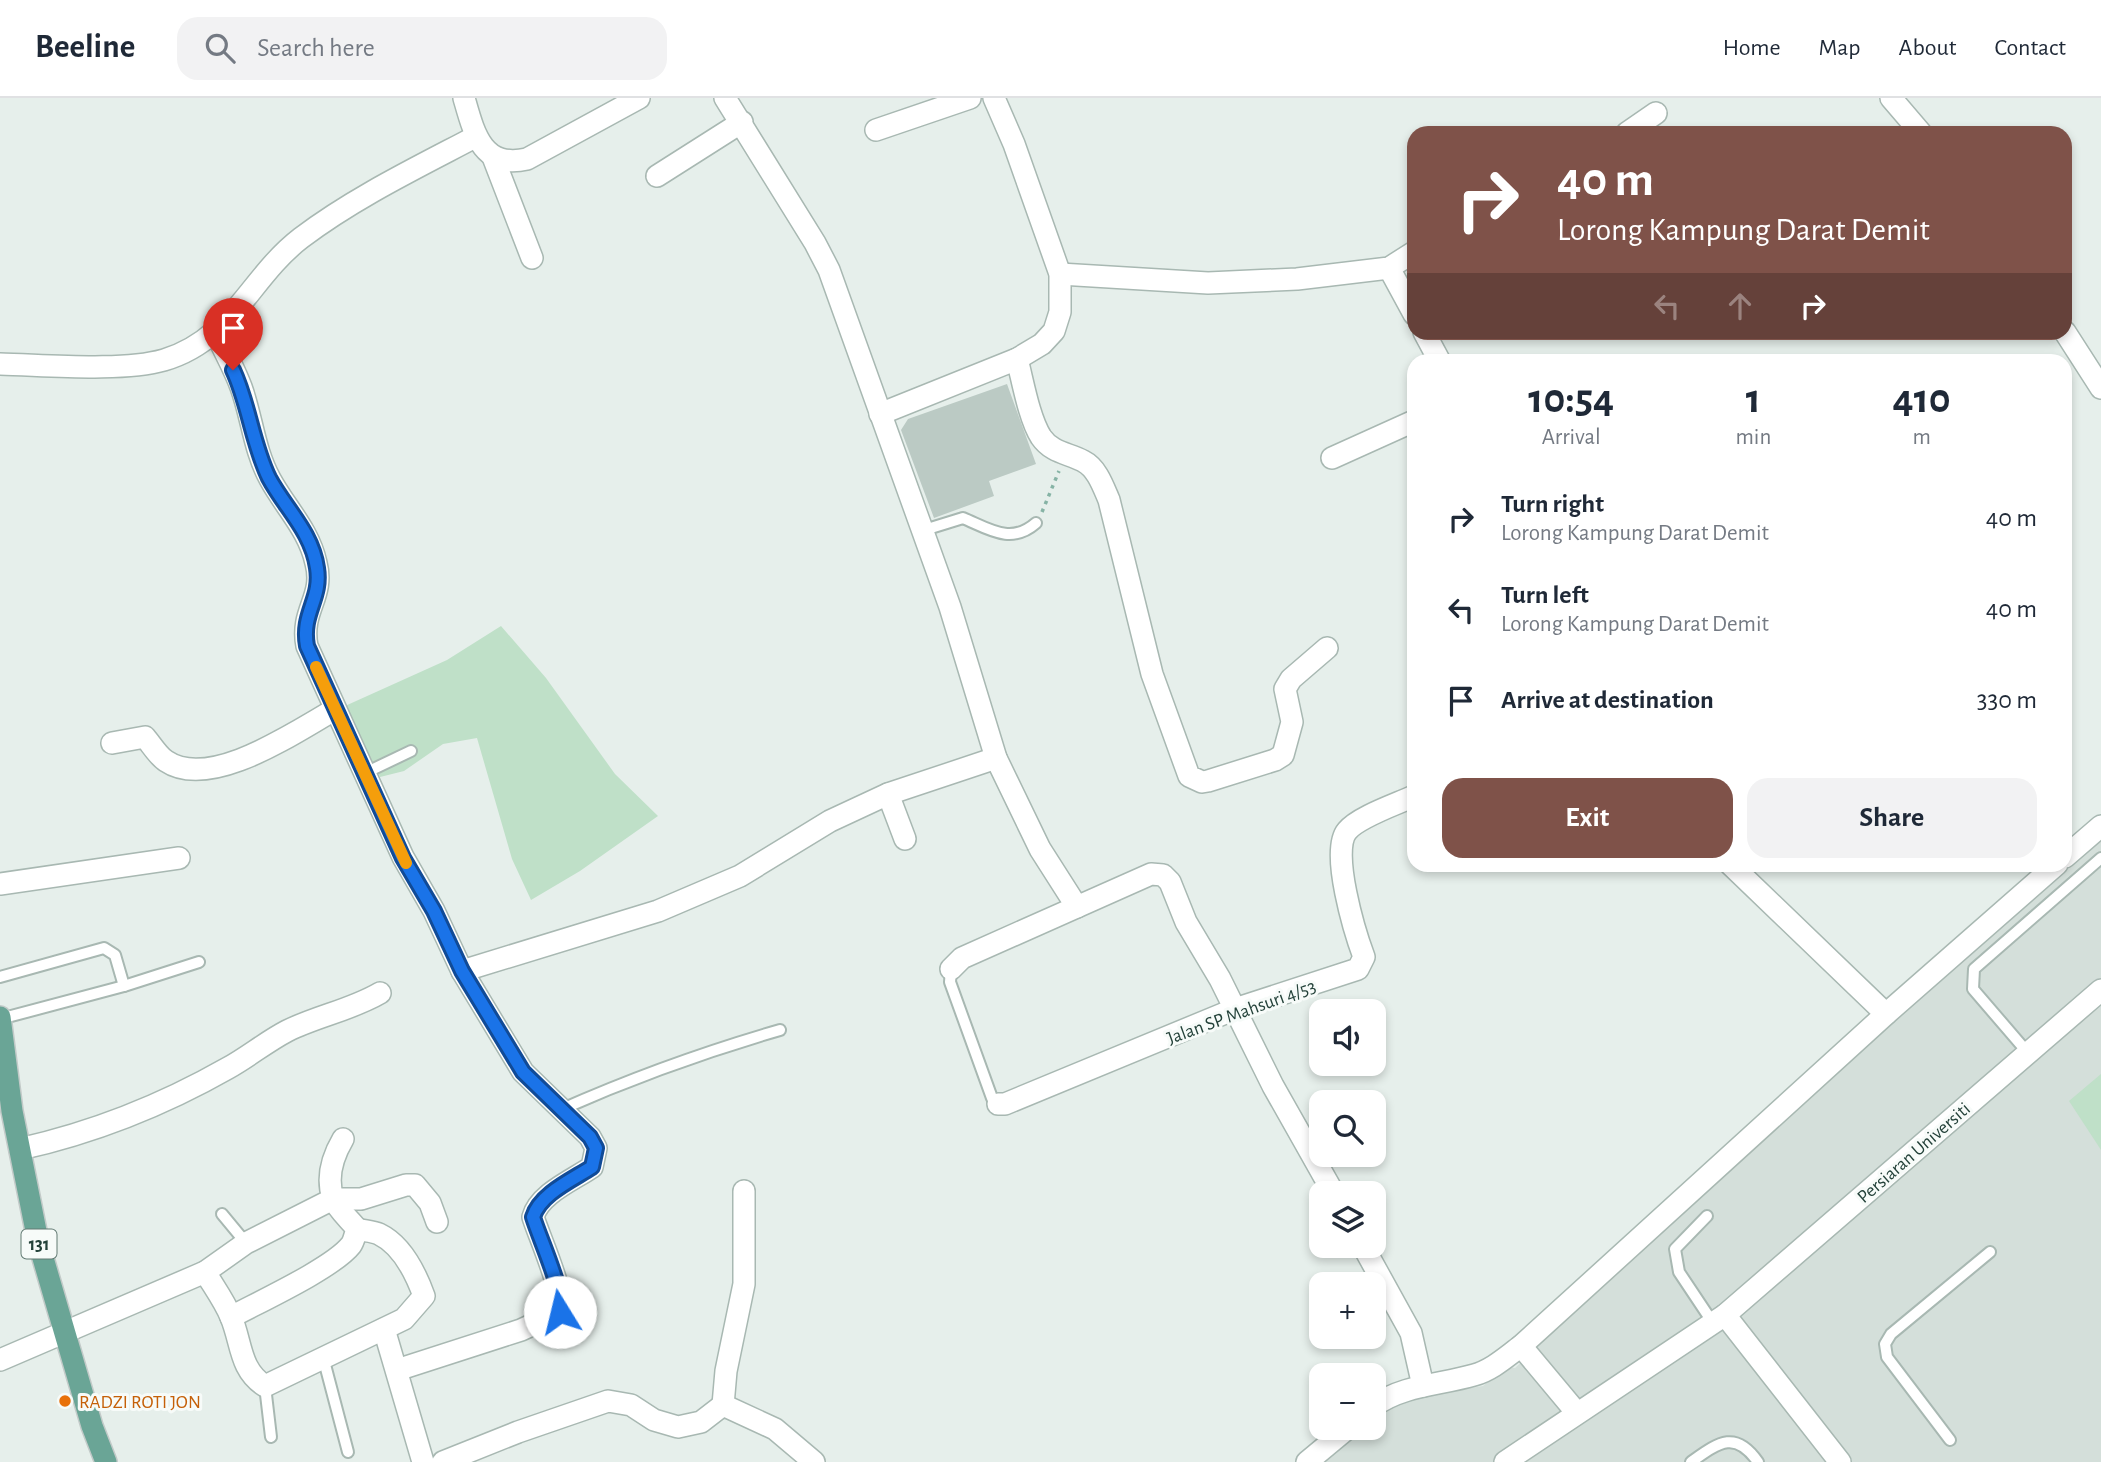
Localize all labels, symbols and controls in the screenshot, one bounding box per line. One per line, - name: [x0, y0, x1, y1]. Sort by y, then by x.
- search box: [177, 17, 667, 80]
- icon: search: [201, 29, 239, 67]
- text: Beeline: [35, 31, 135, 64]
- text: Search here: [257, 35, 375, 61]
- text: Home: [1723, 36, 1781, 60]
- text: Map: [1819, 36, 1861, 60]
- text: About: [1899, 36, 1956, 60]
- text: Contact: [1994, 36, 2066, 60]
- icon: right: [1442, 154, 1533, 245]
- text: 40 m: [1557, 156, 1654, 205]
- text: Lorong Kampung Darat Demit: [1557, 214, 1930, 246]
- icon: left: [1648, 287, 1686, 325]
- icon: ahead: [1721, 287, 1759, 325]
- icon: right: [1794, 287, 1832, 325]
- pin: [203, 298, 263, 370]
- icon: arrive: [214, 309, 252, 347]
- text: 10:54: [1528, 378, 1614, 420]
- text: 1: [1746, 378, 1761, 420]
- text: 410: [1893, 378, 1951, 420]
- text: Arrival: [1542, 426, 1601, 449]
- text: min: [1735, 426, 1771, 449]
- text: m: [1912, 426, 1931, 449]
- text: Turn right: [1501, 491, 1604, 517]
- icon: right: [1442, 500, 1480, 538]
- text: 40 m: [1986, 505, 2037, 531]
- text: Lorong Kampung Darat Demit: [1501, 522, 1769, 545]
- text: Turn left: [1501, 582, 1589, 608]
- icon: left: [1442, 591, 1480, 629]
- text: 40 m: [1986, 596, 2037, 622]
- text: Lorong Kampung Darat Demit: [1501, 613, 1769, 636]
- icon: arrive: [1442, 682, 1480, 720]
- text: Arrive at destination: [1501, 687, 1714, 713]
- text: 330 m: [1977, 687, 2037, 713]
- button: Exit: [1442, 778, 1733, 858]
- button: Share: [1747, 778, 2037, 858]
- street label: Jalan SP Mahsuri 4/53: [1165, 977, 1318, 1048]
- map controls: [1309, 999, 1386, 1440]
- button: sound: [1309, 999, 1386, 1076]
- button: search: [1309, 1090, 1386, 1167]
- street label: Persiaran Universiti: [1854, 1099, 1974, 1207]
- button: layers: [1309, 1181, 1386, 1258]
- road number: 131: [22, 1230, 56, 1259]
- button: +: [1309, 1272, 1386, 1349]
- position arrow: [523, 1275, 597, 1349]
- button: −: [1309, 1363, 1386, 1440]
- marker: RADZI ROTI JON: [57, 1393, 73, 1409]
- place label: RADZI ROTI JON: [79, 1393, 201, 1412]

